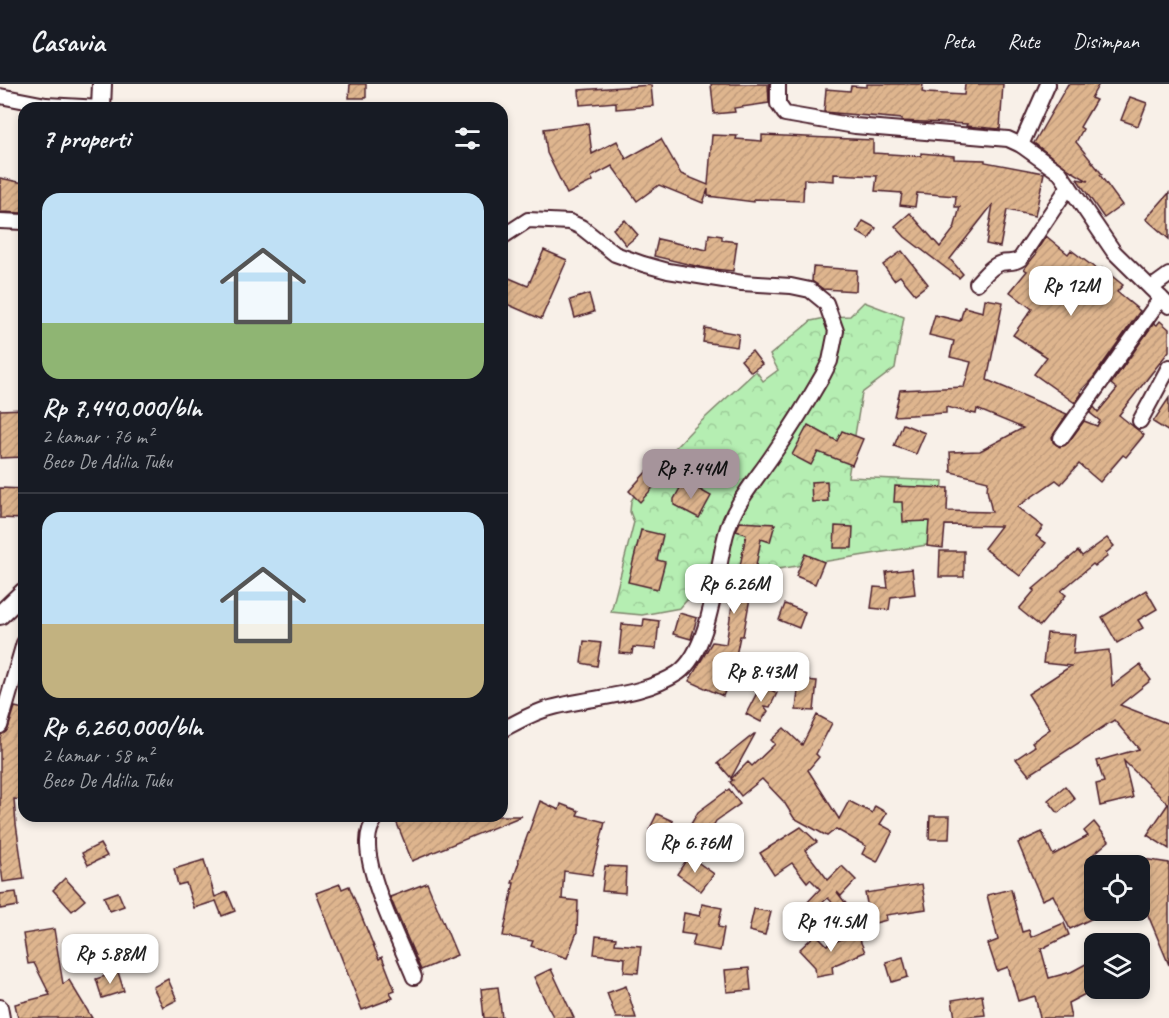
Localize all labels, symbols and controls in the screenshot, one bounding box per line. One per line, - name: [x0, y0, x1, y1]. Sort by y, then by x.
- text: Casavia: [30, 24, 104, 59]
- text: Peta: [943, 28, 974, 54]
- text: Rute: [1007, 28, 1040, 54]
- text: Disimpan: [1073, 28, 1139, 54]
- text: 7 properti: [42, 122, 130, 155]
- icon: filters: [451, 122, 484, 155]
- icon: home: [209, 232, 317, 340]
- pin: Rp 12M: [1022, 266, 1120, 317]
- text: Rp 12M: [1043, 273, 1099, 298]
- text: Rp 7,440,000/bln: [42, 391, 202, 424]
- text: 2 kamar · 76 m²: [42, 424, 153, 449]
- text: Beco De Adilia Tuku: [42, 449, 172, 474]
- pin: Rp 7.44M: [629, 449, 753, 500]
- text: Rp 7.44M: [656, 456, 726, 481]
- icon: home: [209, 551, 317, 659]
- pin: Rp 6.26M: [672, 564, 796, 615]
- text: Rp 6.26M: [699, 571, 769, 596]
- pin: Rp 8.43M: [699, 652, 823, 703]
- text: Rp 8.43M: [726, 659, 796, 684]
- text: Rp 6,260,000/bln: [42, 710, 203, 743]
- text: 2 kamar · 58 m²: [42, 743, 153, 768]
- text: Beco De Adilia Tuku: [42, 768, 172, 793]
- pin: Rp 6.76M: [633, 823, 757, 874]
- text: Rp 6.76M: [660, 830, 730, 855]
- map controls: [1084, 855, 1150, 999]
- button: locate: [1084, 855, 1150, 921]
- pin: Rp 14.5M: [769, 902, 893, 953]
- text: Rp 14.5M: [797, 909, 865, 934]
- button: layers: [1084, 933, 1150, 999]
- pin: Rp 5.88M: [48, 934, 172, 985]
- text: Rp 5.88M: [76, 941, 144, 966]

